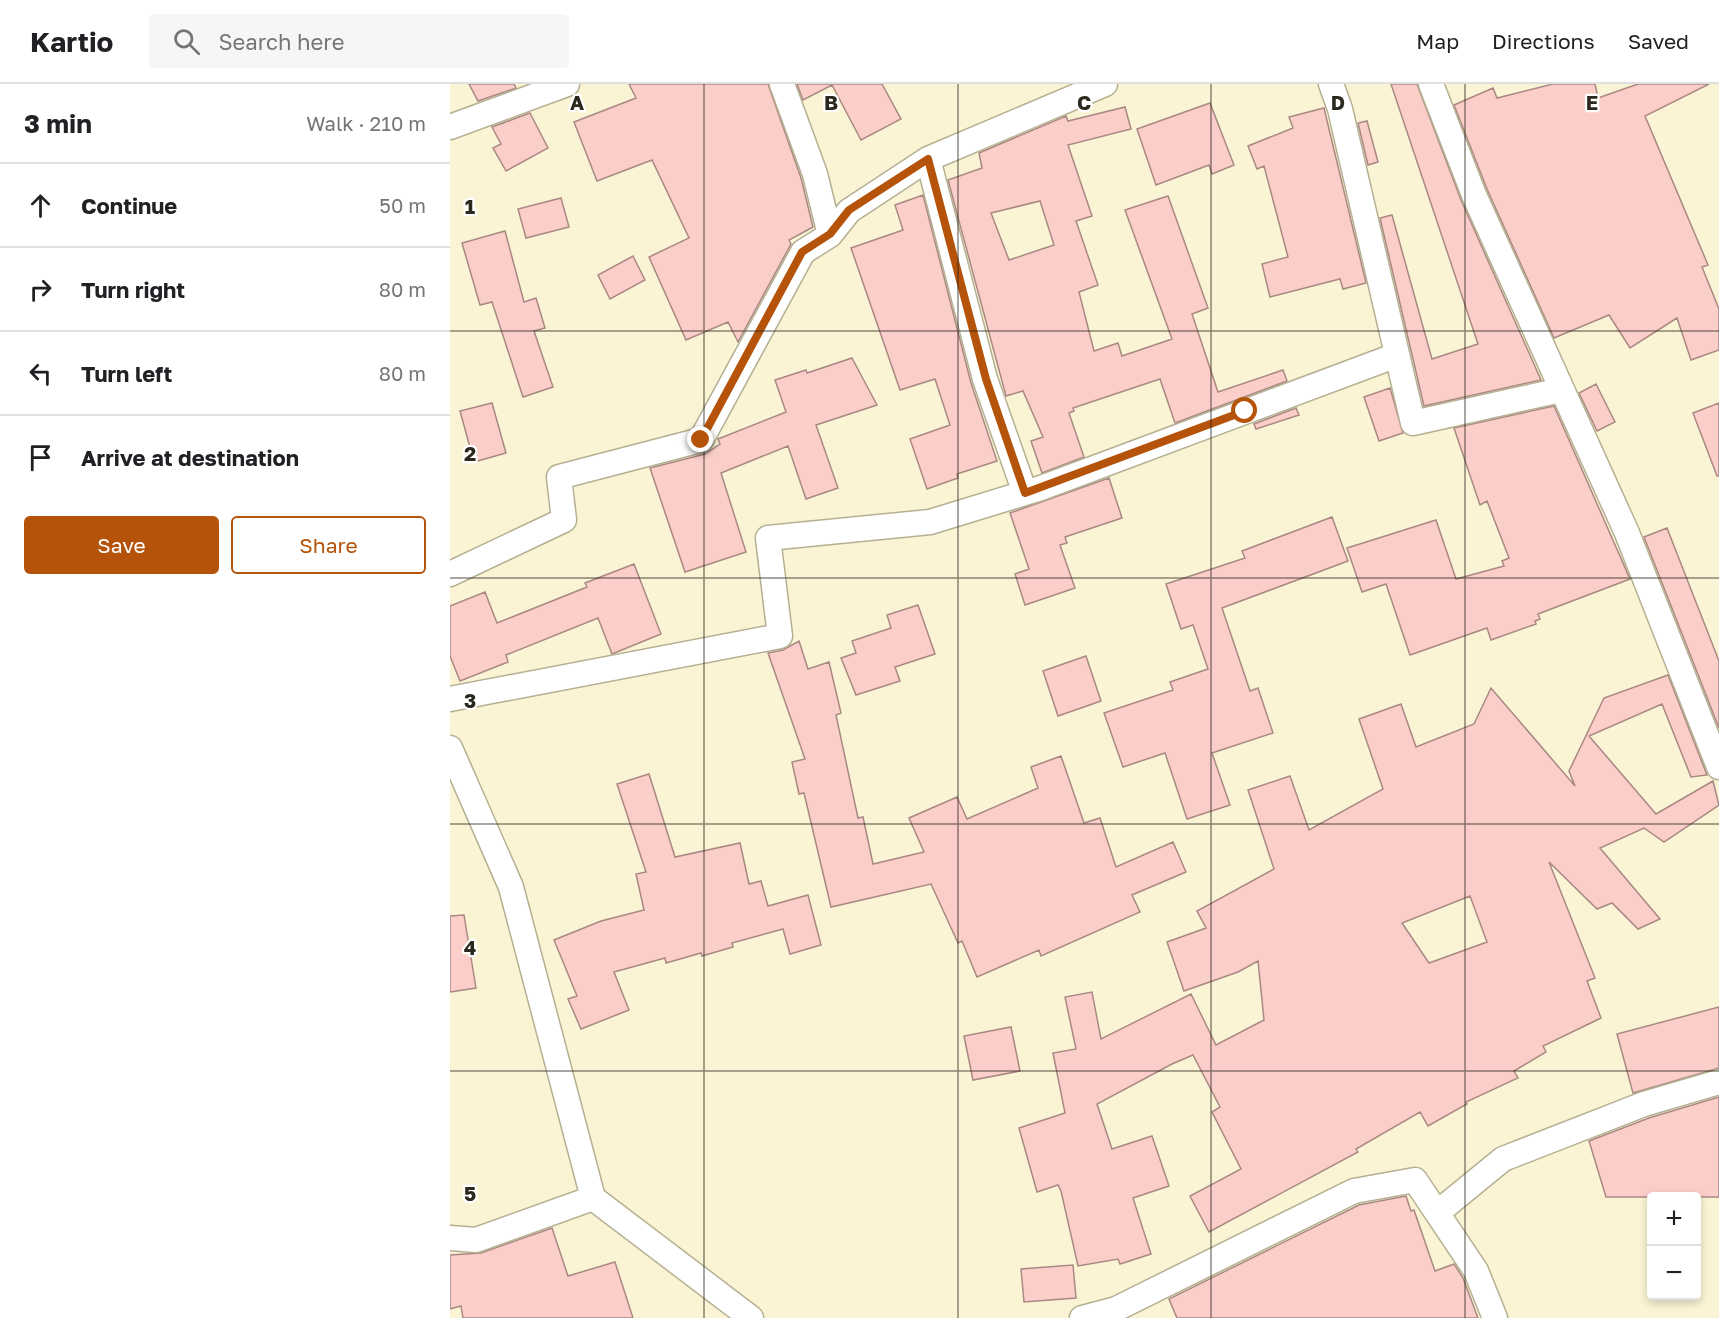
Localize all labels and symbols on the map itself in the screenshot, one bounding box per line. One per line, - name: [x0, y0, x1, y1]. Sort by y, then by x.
- text: A: [570, 90, 584, 114]
- text: B: [824, 90, 838, 114]
- text: C: [1077, 90, 1091, 114]
- text: D: [1331, 90, 1345, 114]
- text: E: [1586, 90, 1598, 114]
- text: 1: [465, 194, 475, 218]
- route start: [1231, 397, 1257, 423]
- route end: [687, 426, 713, 452]
- text: 2: [464, 441, 476, 465]
- text: 3: [464, 688, 476, 712]
- text: 4: [464, 935, 476, 959]
- text: 5: [464, 1181, 476, 1205]

